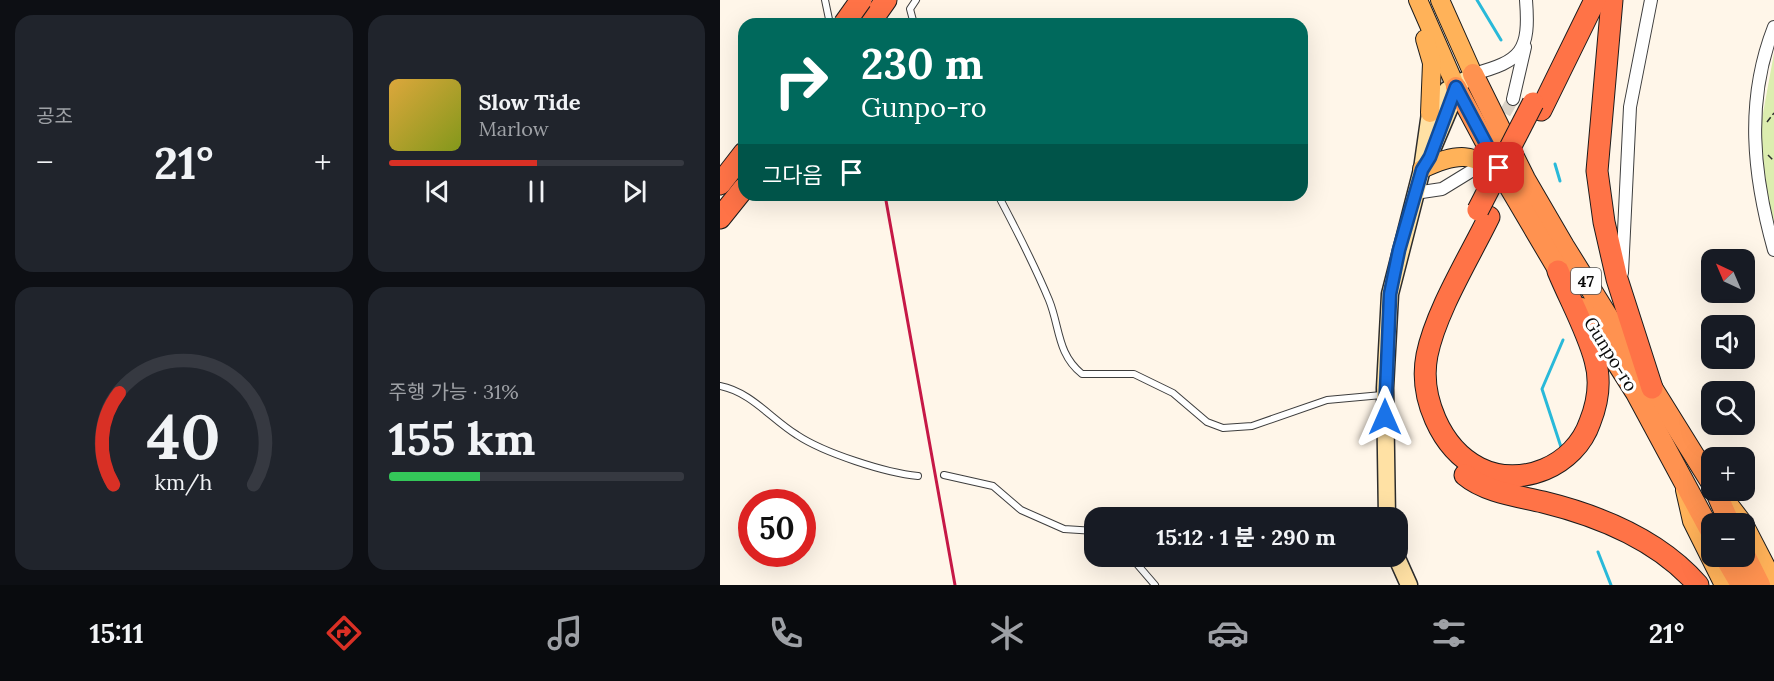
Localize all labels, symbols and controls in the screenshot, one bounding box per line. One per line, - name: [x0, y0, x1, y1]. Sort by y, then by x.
- text: 230 m: [861, 37, 983, 91]
- icon: right: [762, 42, 840, 120]
- text: Slow Tide: [479, 88, 581, 116]
- text: Gunpo-ro: [861, 90, 986, 124]
- text: 공조: [36, 103, 73, 128]
- text: Marlow: [479, 116, 549, 141]
- text: 21°: [154, 134, 213, 191]
- text: −: [36, 141, 54, 183]
- text: +: [314, 141, 331, 183]
- pin: [1473, 142, 1524, 193]
- icon: arrive: [1482, 151, 1515, 184]
- icon: arrive: [835, 156, 868, 189]
- text: 그다음: [762, 161, 823, 189]
- icon: previous: [421, 175, 454, 208]
- icon: pause: [520, 175, 553, 208]
- icon: next: [618, 175, 651, 208]
- north arrow: [1701, 249, 1755, 303]
- map controls: [1701, 249, 1755, 567]
- road number: 47: [1571, 268, 1601, 294]
- street label: Gunpo-ro: [1579, 312, 1643, 396]
- button: sound: [1701, 315, 1755, 369]
- text: 주행 가능 · 31%: [389, 379, 519, 404]
- button: search: [1701, 381, 1755, 435]
- position arrow: [1353, 385, 1417, 449]
- text: 40: [147, 396, 221, 476]
- text: 155 km: [389, 410, 535, 467]
- button: +: [1701, 447, 1755, 501]
- text: km/h: [155, 469, 213, 497]
- speed limit sign: 50: [738, 489, 816, 567]
- button: −: [1701, 513, 1755, 567]
- text: 15:12 · 1 분 · 290 m: [1156, 523, 1336, 551]
- icon: directions: [323, 612, 365, 654]
- icon: music: [544, 612, 586, 654]
- icon: phone: [765, 612, 807, 654]
- icon: climate: [986, 612, 1028, 654]
- icon: car: [1207, 612, 1249, 654]
- icon: filters: [1428, 612, 1470, 654]
- text: 15:11: [90, 616, 144, 650]
- text: 21°: [1649, 616, 1684, 650]

